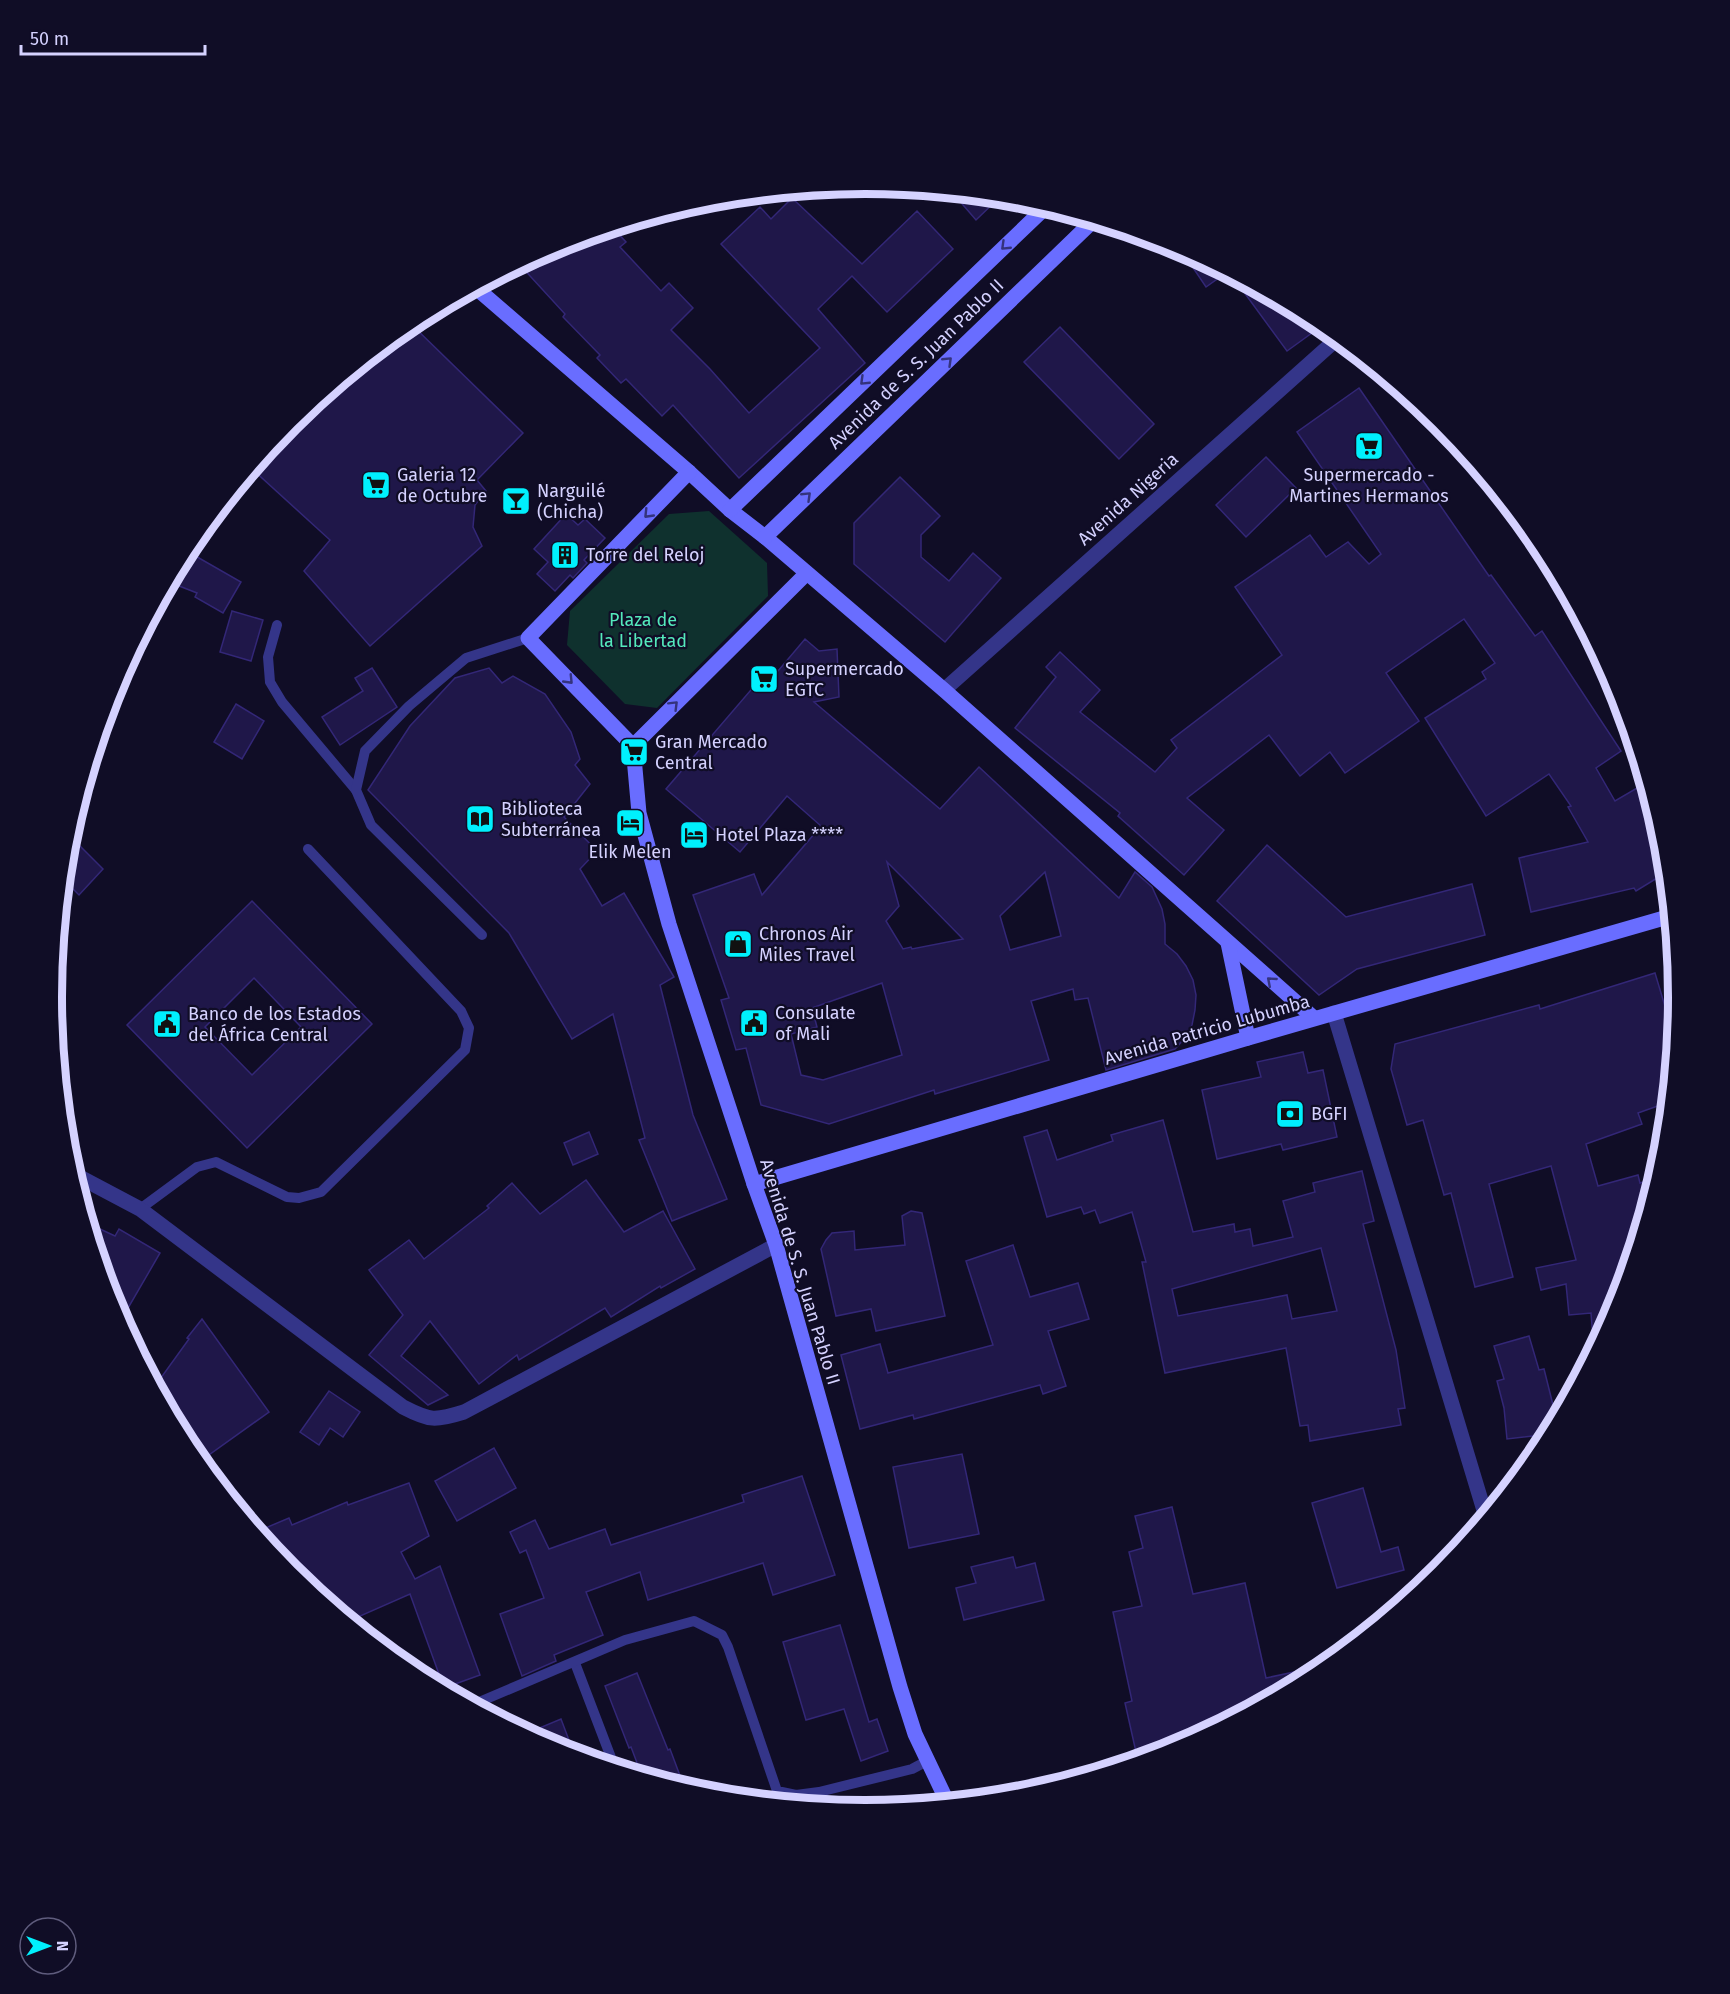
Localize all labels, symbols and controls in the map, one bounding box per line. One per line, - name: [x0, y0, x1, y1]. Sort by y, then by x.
- scale bar: [21, 18, 206, 56]
- text: 50 m: [30, 28, 69, 50]
- one-way arrow: [1001, 239, 1011, 250]
- street label: Avenida de S. S. Juan Pablo II: [824, 274, 1008, 454]
- one-way arrow: [941, 357, 951, 368]
- one-way arrow: [860, 374, 870, 385]
- supermarket icon: Supermercado - Martines Hermanos: [1353, 430, 1385, 462]
- street label: Avenida Nigeria: [1073, 448, 1183, 550]
- place label: Galeria 12 de Octubre: [397, 464, 487, 507]
- place label: Supermercado - Martines Hermanos: [1289, 464, 1449, 507]
- supermarket icon: Galeria 12 de Octubre: [360, 469, 392, 501]
- place label: Narguilé (Chicha): [537, 480, 606, 523]
- bar icon: Narguilé (Chicha): [500, 485, 532, 517]
- one-way arrow: [800, 493, 811, 504]
- one-way arrow: [644, 507, 655, 517]
- building icon: Torre del Reloj: [549, 539, 581, 571]
- place label: Torre del Reloj: [586, 544, 705, 566]
- park label: Plaza de la Libertad: [599, 609, 687, 652]
- place label: Supermercado EGTC: [785, 658, 904, 701]
- supermarket icon: Supermercado EGTC: [748, 663, 780, 695]
- one-way arrow: [561, 672, 572, 683]
- one-way arrow: [667, 701, 678, 712]
- place label: Gran Mercado Central: [655, 731, 768, 774]
- supermarket icon: Gran Mercado Central: [618, 736, 650, 768]
- place label: Biblioteca Subterránea: [501, 798, 601, 841]
- library icon: Biblioteca Subterránea: [464, 803, 496, 835]
- hotel icon: Elik Melen: [614, 807, 646, 839]
- hotel icon: Hotel Plaza ****: [678, 819, 710, 851]
- place label: Hotel Plaza ****: [715, 824, 843, 846]
- place label: Elik Melen: [588, 841, 672, 863]
- place label: Chronos Air Miles Travel: [759, 923, 855, 966]
- shop icon: Chronos Air Miles Travel: [722, 928, 754, 960]
- one-way arrow: [1267, 977, 1278, 988]
- street label: Avenida Patricio Lubumba: [1102, 990, 1312, 1070]
- place label: Consulate of Mali: [775, 1002, 856, 1045]
- place label: Banco de los Estados del África Central: [188, 1003, 361, 1046]
- public building icon: Consulate of Mali: [738, 1007, 770, 1039]
- public building icon: Banco de los Estados del África Central: [151, 1008, 183, 1040]
- bank icon: BGFI: [1274, 1098, 1306, 1130]
- place label: BGFI: [1311, 1103, 1347, 1125]
- street label: Avenida de S. S. Juan Pablo II: [755, 1156, 845, 1388]
- north arrow: [18, 1916, 78, 1976]
- text: N: [53, 1941, 72, 1951]

